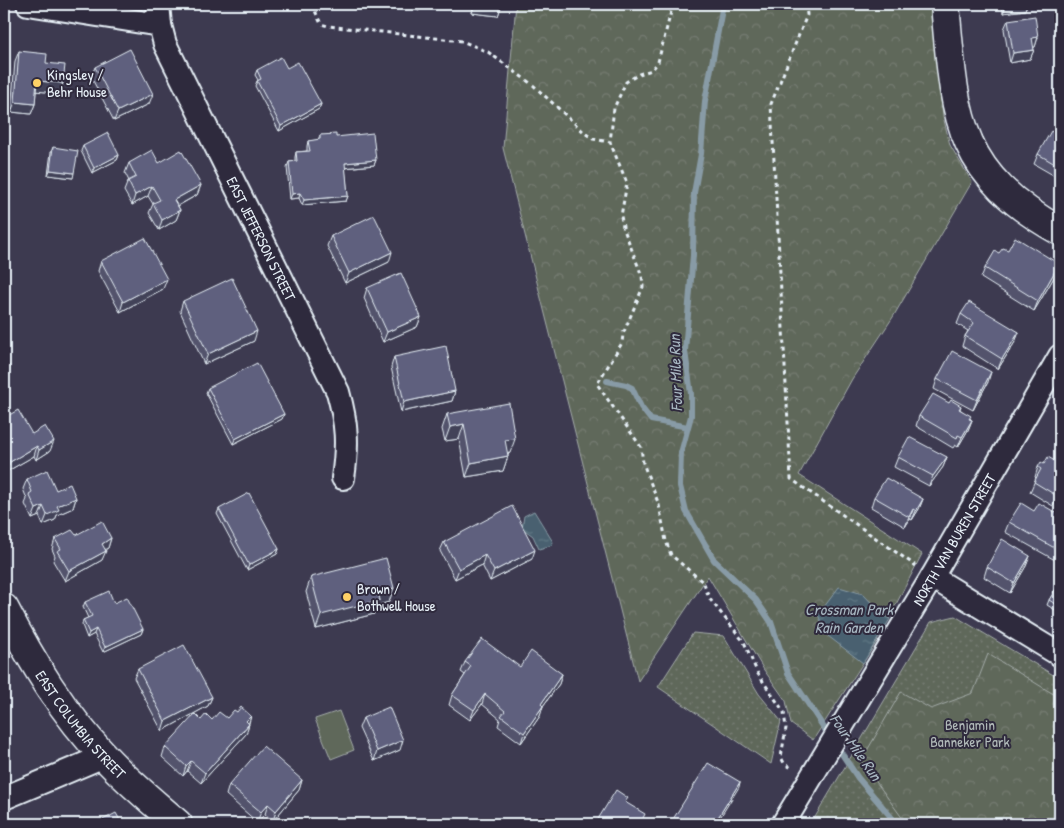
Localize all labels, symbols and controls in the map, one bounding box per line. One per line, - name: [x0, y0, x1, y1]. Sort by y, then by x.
- place label: Kingsley / Behr House: [47, 64, 107, 102]
- marker: Kingsley / Behr House: [31, 77, 43, 89]
- street label: EAST JEFFERSON STREET: [222, 173, 302, 305]
- water label: Four Mile Run: [663, 332, 687, 412]
- street label: NORTH VAN BUREN STREET: [907, 468, 1001, 609]
- place label: Brown / Bothwell House: [357, 578, 436, 616]
- marker: Brown / Bothwell House: [341, 591, 353, 603]
- water label: Crossman Park Rain Garden: [805, 598, 895, 638]
- street label: EAST COLUMBIA STREET: [31, 666, 131, 784]
- water label: Four Mile Run: [825, 709, 888, 786]
- park label: Benjamin Banneker Park: [930, 714, 1010, 752]

